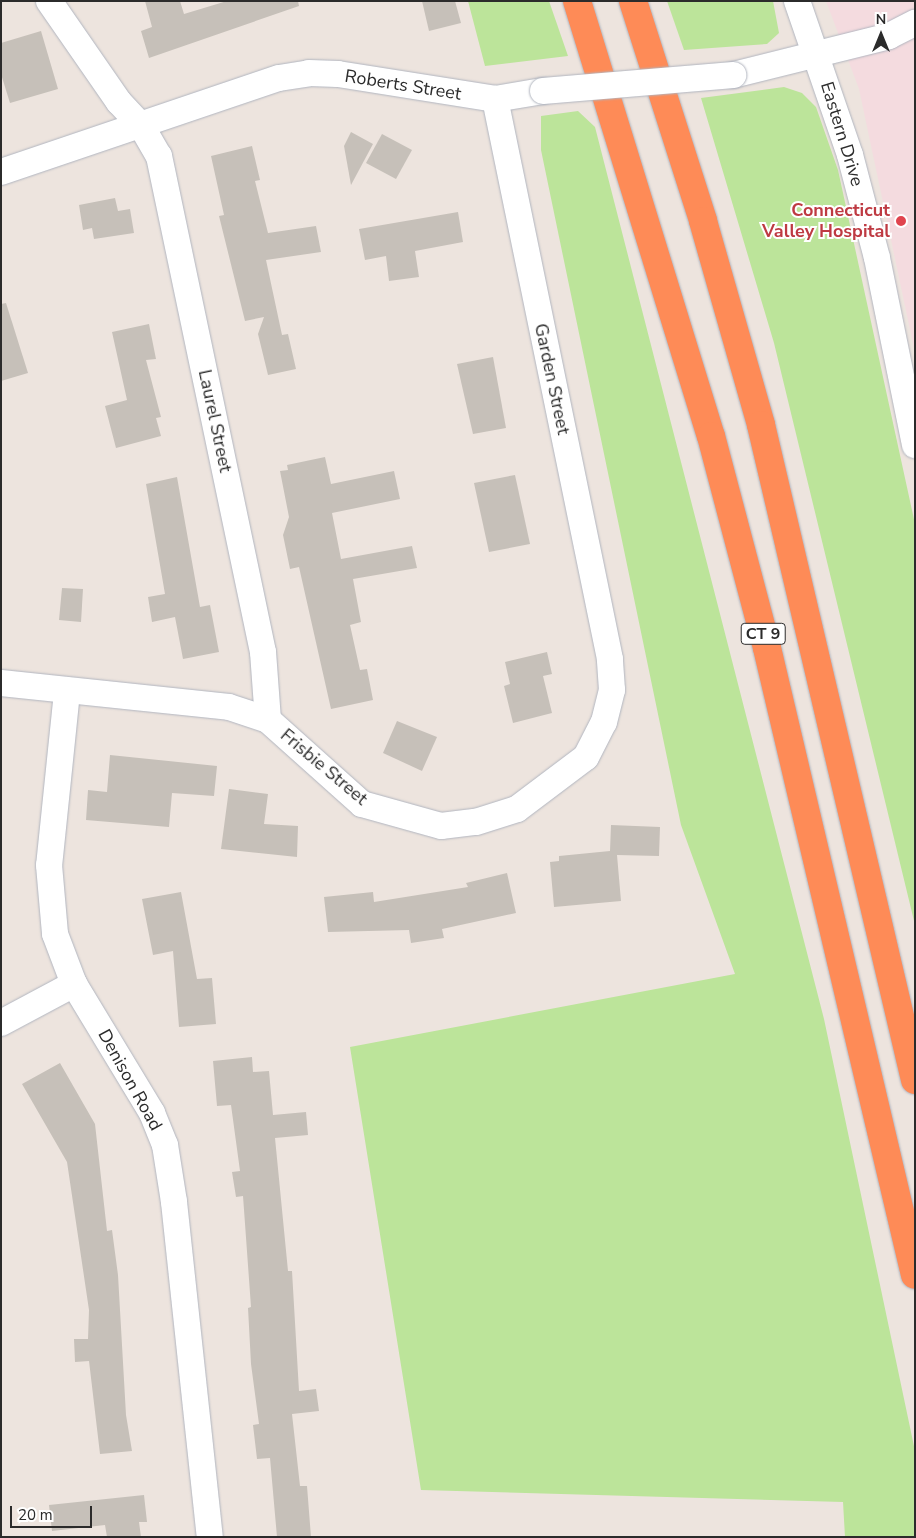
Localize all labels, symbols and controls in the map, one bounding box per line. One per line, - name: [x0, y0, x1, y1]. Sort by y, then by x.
- north arrow: [856, 10, 906, 60]
- text: N: [876, 10, 886, 29]
- street label: Roberts Street: [343, 65, 463, 105]
- street label: Eastern Drive: [816, 79, 868, 189]
- place label: Connecticut Valley Hospital: [762, 200, 890, 242]
- marker: Connecticut Valley Hospital: [894, 214, 908, 228]
- street label: Garden Street: [530, 322, 574, 436]
- street label: Laurel Street: [194, 368, 236, 474]
- road number: CT 9: [740, 620, 786, 648]
- street label: Frisbie Street: [276, 724, 372, 810]
- street label: Denison Road: [93, 1025, 167, 1135]
- scale bar: [12, 1496, 95, 1528]
- text: 20 m: [18, 1505, 53, 1525]

